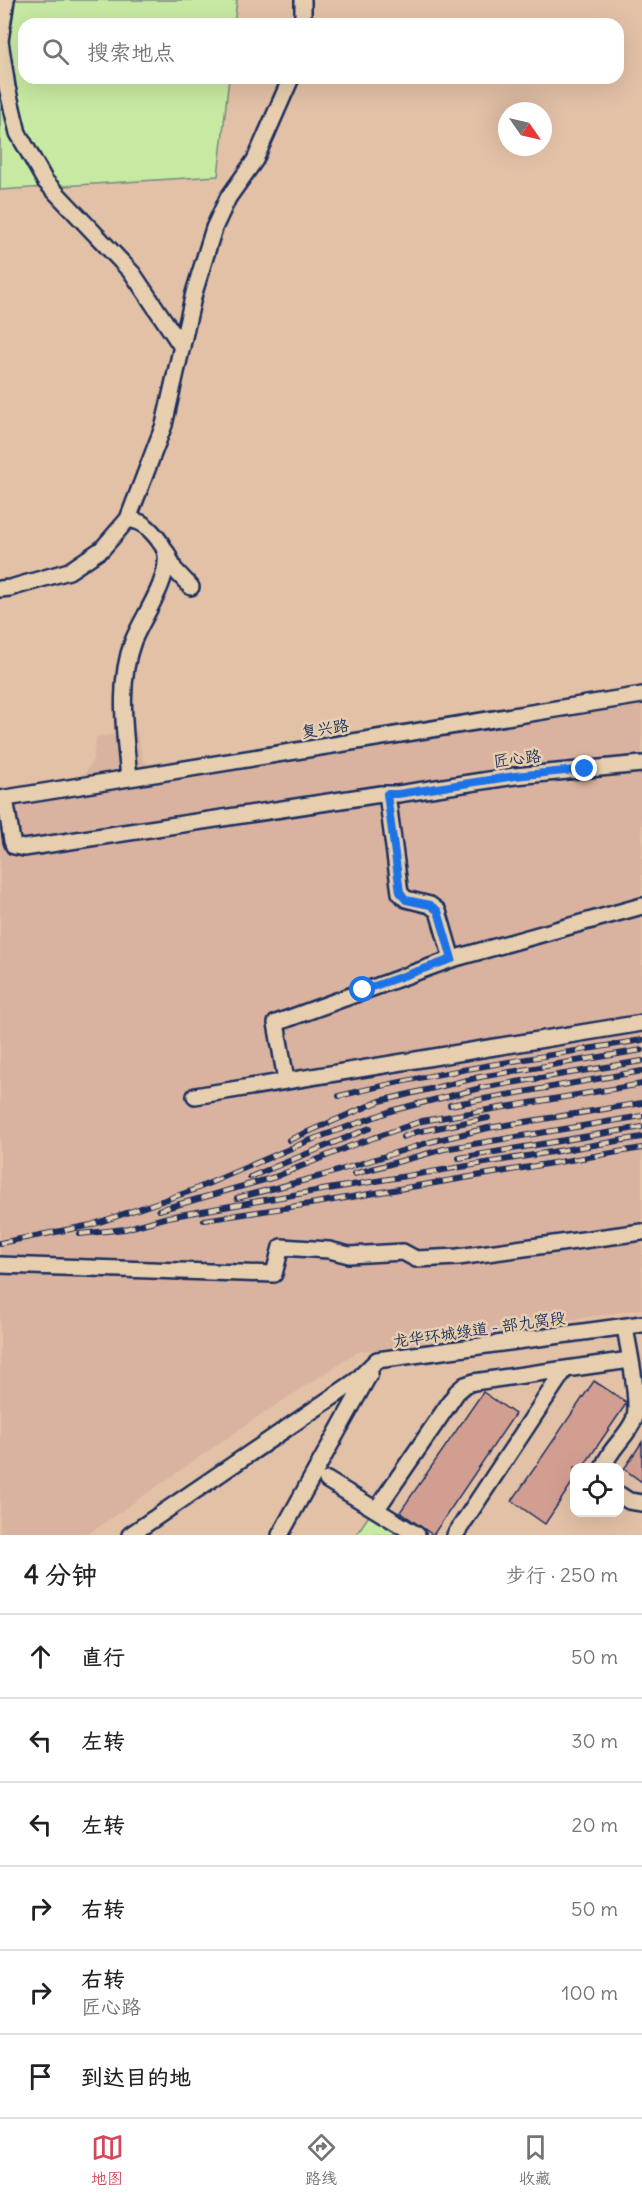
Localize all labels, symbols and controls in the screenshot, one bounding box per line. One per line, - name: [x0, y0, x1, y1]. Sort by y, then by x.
- search box: [18, 18, 624, 84]
- icon: search: [39, 35, 72, 68]
- text: 搜索地点: [87, 38, 175, 66]
- north arrow: [498, 102, 552, 156]
- street label: 复兴路: [300, 714, 350, 742]
- street label: 匠心路: [492, 745, 542, 771]
- route end: [571, 755, 597, 781]
- route start: [349, 976, 375, 1002]
- street label: 龙华环城绿道 - 部九窝段: [391, 1307, 567, 1351]
- map controls: [570, 1463, 624, 1517]
- button: locate: [570, 1463, 624, 1517]
- text: 4 分钟: [24, 1558, 97, 1591]
- text: 步行 · 250 m: [506, 1562, 618, 1587]
- icon: ahead: [24, 1640, 57, 1673]
- text: 直行: [81, 1643, 125, 1671]
- text: 50 m: [571, 1644, 618, 1669]
- icon: left: [24, 1724, 57, 1757]
- text: 左转: [81, 1727, 125, 1755]
- text: 30 m: [571, 1728, 618, 1753]
- icon: left: [24, 1808, 57, 1841]
- text: 左转: [81, 1811, 125, 1839]
- text: 20 m: [572, 1812, 618, 1837]
- icon: right: [24, 1892, 57, 1925]
- text: 右转: [81, 1895, 125, 1923]
- text: 50 m: [571, 1896, 618, 1921]
- text: 右转: [81, 1965, 125, 1993]
- icon: right: [24, 1976, 57, 2009]
- text: 100 m: [561, 1980, 618, 2005]
- text: 匠心路: [81, 1994, 141, 2019]
- icon: arrive: [24, 2060, 57, 2093]
- text: 到达目的地: [81, 2063, 191, 2091]
- tab: 地图: [91, 2131, 124, 2189]
- tab: 路线: [305, 2131, 338, 2189]
- tab: 收藏: [519, 2131, 552, 2189]

